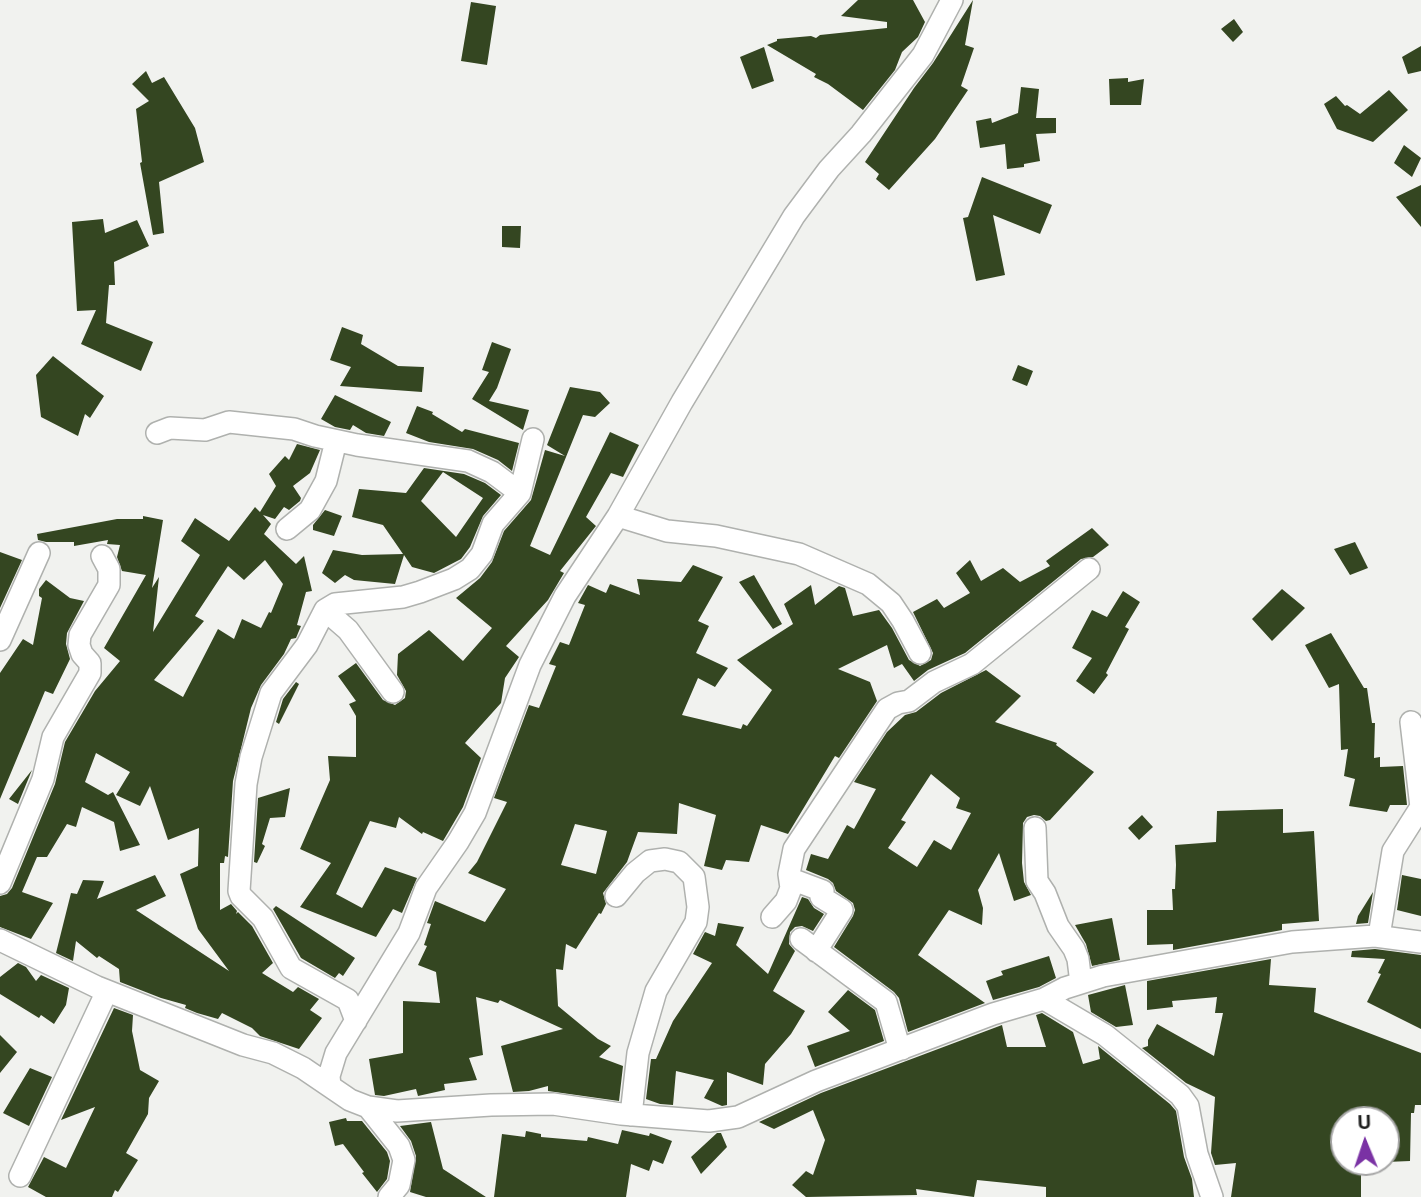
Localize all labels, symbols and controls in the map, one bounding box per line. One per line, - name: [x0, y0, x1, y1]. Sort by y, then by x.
- north arrow: [1330, 1106, 1400, 1176]
- text: U: [1357, 1109, 1372, 1135]

